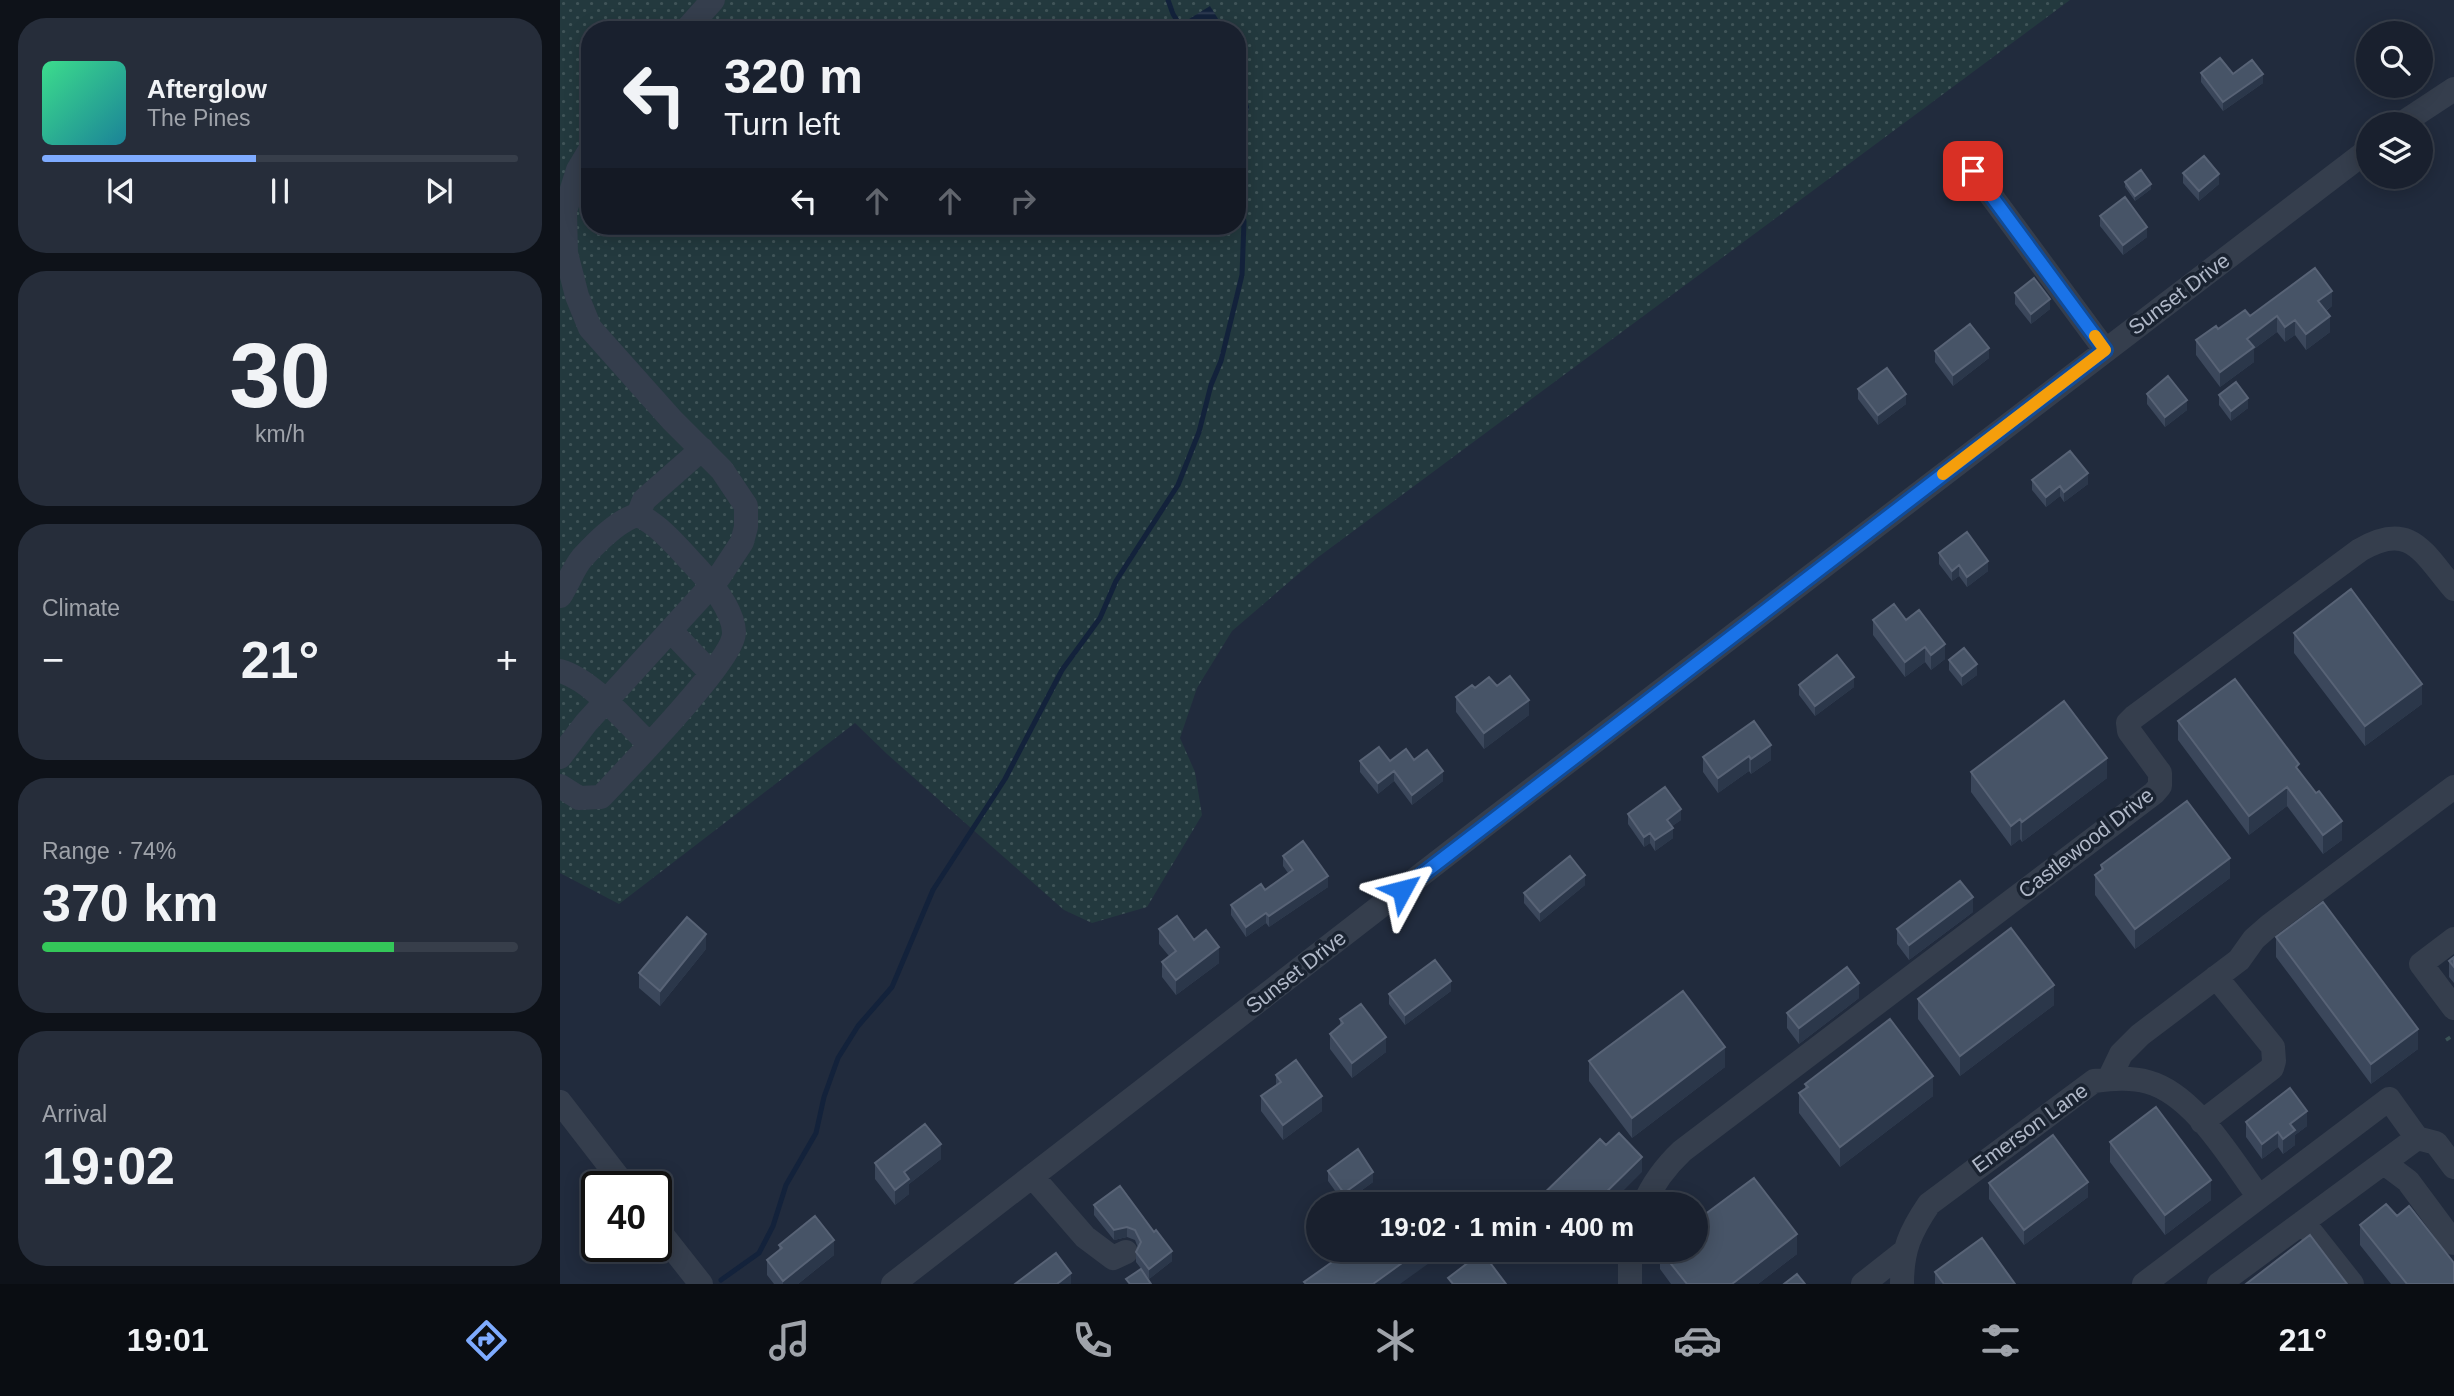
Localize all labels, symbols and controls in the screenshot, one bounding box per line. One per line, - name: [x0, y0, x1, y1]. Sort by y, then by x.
- map controls: [2356, 21, 2433, 189]
- button: search: [2356, 21, 2433, 98]
- icon: left: [609, 49, 700, 140]
- text: 320 m: [724, 49, 863, 103]
- text: Afterglow: [147, 74, 267, 104]
- text: The Pines: [147, 105, 251, 131]
- text: Turn left: [724, 106, 840, 142]
- button: layers: [2356, 112, 2433, 189]
- pin: [1943, 141, 2003, 201]
- icon: arrive: [1954, 152, 1992, 190]
- icon: previous: [102, 172, 140, 210]
- icon: pause: [261, 172, 299, 210]
- icon: next: [420, 172, 458, 210]
- icon: left: [785, 182, 823, 220]
- icon: ahead: [858, 182, 896, 220]
- icon: ahead: [931, 182, 969, 220]
- icon: right: [1004, 182, 1042, 220]
- street label: Sunset Drive: [2124, 248, 2234, 339]
- text: 30: [229, 325, 331, 426]
- text: km/h: [255, 421, 305, 447]
- text: Climate: [42, 595, 120, 621]
- text: 21°: [241, 631, 319, 689]
- text: −: [42, 639, 64, 681]
- text: +: [496, 639, 518, 681]
- street label: Castlewood Drive: [2014, 783, 2158, 902]
- text: Range · 74%: [42, 838, 176, 864]
- position arrow: [1365, 853, 1439, 927]
- text: 370 km: [42, 874, 218, 932]
- street label: Sunset Drive: [1241, 926, 1350, 1018]
- street label: Emerson Lane: [1968, 1078, 2092, 1177]
- text: Arrival: [42, 1101, 107, 1127]
- text: 19:02: [42, 1137, 175, 1195]
- speed limit sign: 40: [581, 1171, 672, 1262]
- text: 19:02 · 1 min · 400 m: [1380, 1212, 1634, 1242]
- icon: directions: [462, 1316, 511, 1365]
- icon: music: [765, 1316, 814, 1365]
- icon: phone: [1068, 1316, 1117, 1365]
- icon: climate: [1371, 1316, 1420, 1365]
- icon: car: [1673, 1316, 1722, 1365]
- icon: filters: [1976, 1316, 2025, 1365]
- text: 19:01: [127, 1322, 209, 1358]
- text: 21°: [2279, 1322, 2327, 1358]

